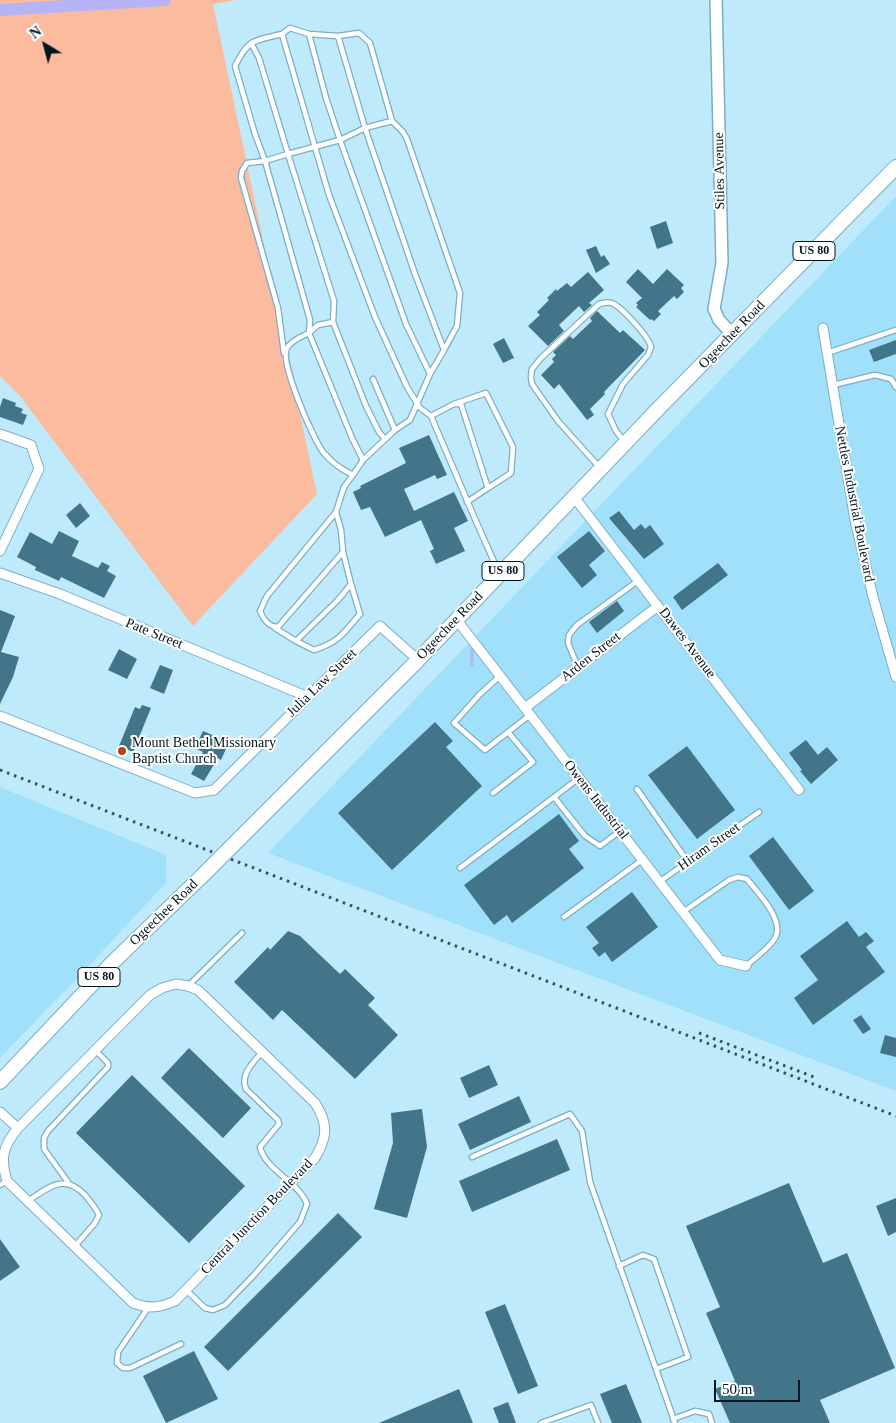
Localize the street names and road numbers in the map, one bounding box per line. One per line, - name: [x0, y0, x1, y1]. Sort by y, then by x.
- street label: Stiles Avenue: [711, 132, 729, 210]
- road number: US 80: [793, 242, 835, 260]
- street label: Ogeechee Road: [695, 297, 769, 373]
- street label: Nettles Industrial Boulevard: [831, 425, 877, 583]
- road number: US 80: [482, 562, 524, 580]
- street label: Ogeechee Road: [413, 588, 487, 664]
- street label: Dawes Avenue: [655, 604, 719, 682]
- street label: Pate Street: [123, 615, 185, 653]
- street label: Arden Street: [558, 628, 624, 686]
- street label: Julia Law Street: [283, 645, 361, 721]
- street label: Owens Industrial: [560, 757, 632, 843]
- street label: Hiram Street: [675, 819, 743, 875]
- street label: Ogeechee Road: [126, 876, 202, 950]
- road number: US 80: [78, 968, 120, 986]
- street label: Central Junction Boulevard: [197, 1156, 317, 1278]

